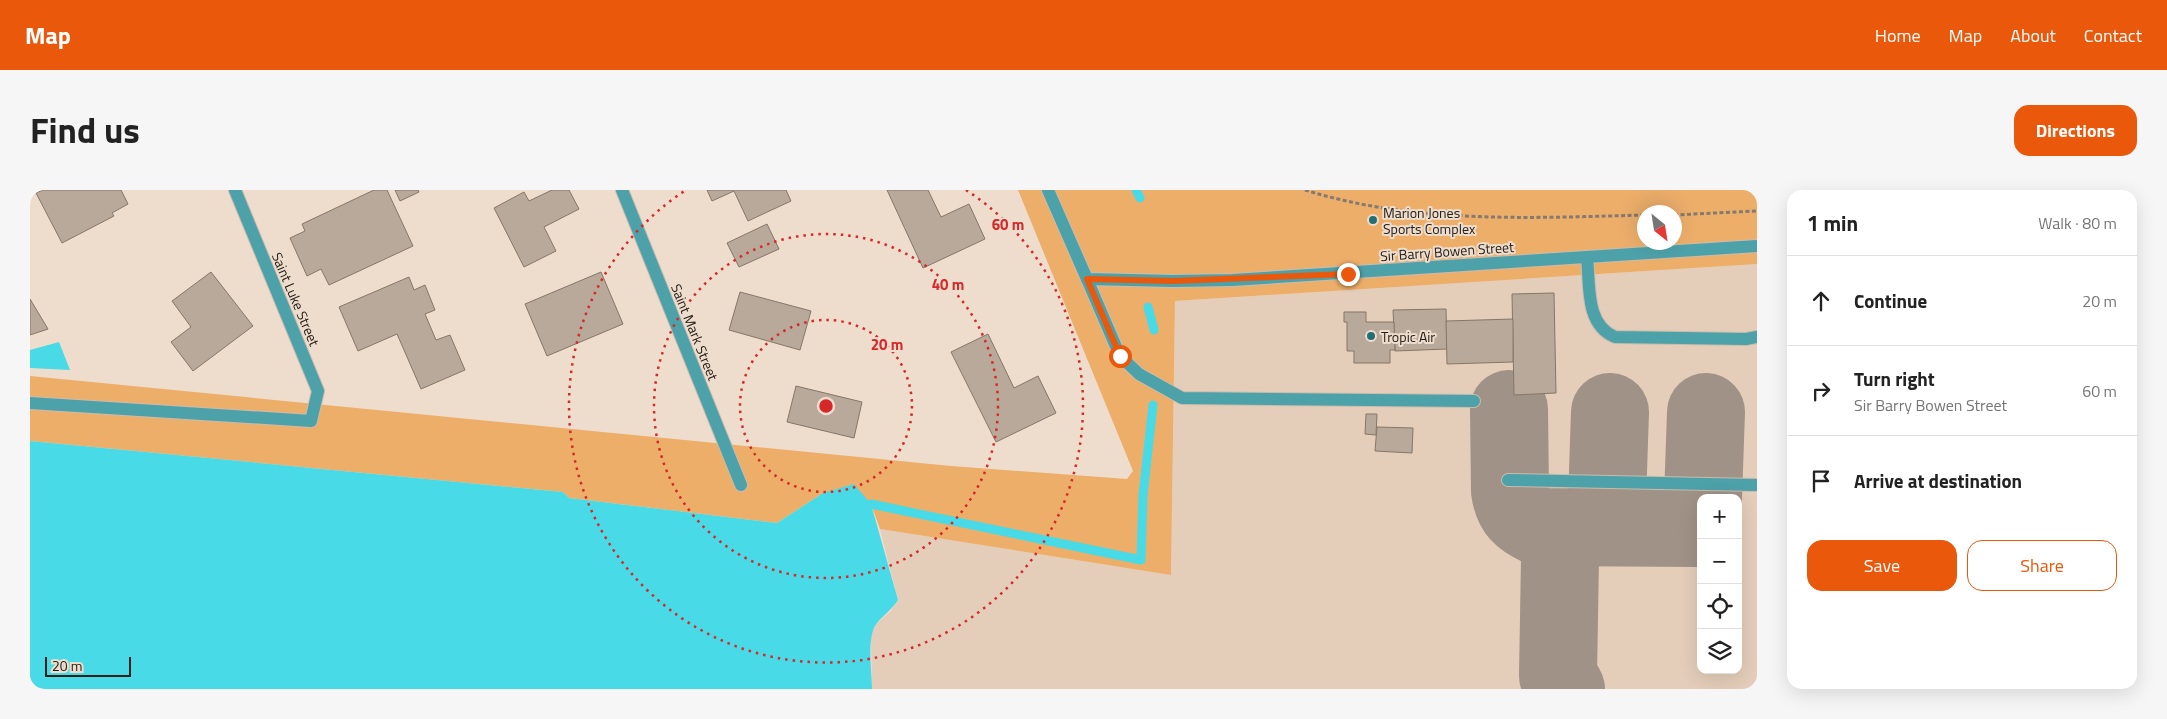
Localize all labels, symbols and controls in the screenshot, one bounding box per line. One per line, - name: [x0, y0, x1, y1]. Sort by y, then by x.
- text: Map: [25, 17, 71, 53]
- text: Home: [1875, 22, 1921, 49]
- text: Map: [1949, 22, 1982, 49]
- text: About: [2010, 22, 2056, 49]
- text: Contact: [2084, 22, 2142, 49]
- text: Find us: [30, 103, 140, 157]
- button: Directions: [2014, 105, 2137, 156]
- place label: Marion Jones Sports Complex: [1383, 202, 1476, 239]
- north arrow: [1637, 205, 1682, 250]
- text: 1 min: [1807, 207, 1858, 239]
- text: Walk · 80 m: [2038, 211, 2117, 235]
- text: 60 m: [992, 213, 1024, 236]
- marker: Marion Jones Sports Complex: [1367, 214, 1379, 226]
- street label: Sir Barry Bowen Street: [1379, 236, 1515, 266]
- street label: Saint Luke Street: [267, 249, 325, 349]
- route end: [1337, 263, 1360, 286]
- text: 40 m: [932, 273, 964, 296]
- street label: Saint Mark Street: [666, 280, 724, 384]
- text: Continue: [1854, 286, 1927, 315]
- icon: ahead: [1807, 287, 1835, 315]
- text: 20 m: [2082, 289, 2117, 313]
- place label: Tropic Air: [1381, 326, 1435, 347]
- marker: Tropic Air: [1365, 330, 1377, 342]
- text: 20 m: [871, 333, 903, 356]
- route start: [1109, 345, 1132, 368]
- text: Turn right: [1854, 364, 1935, 393]
- icon: right: [1807, 377, 1835, 405]
- text: 60 m: [2082, 379, 2117, 403]
- text: Sir Barry Bowen Street: [1854, 393, 2007, 417]
- centre of rings: [817, 397, 835, 415]
- text: Arrive at destination: [1854, 466, 2022, 495]
- icon: arrive: [1807, 467, 1835, 495]
- map controls: [1697, 494, 1742, 674]
- button: +: [1697, 494, 1742, 539]
- button: −: [1697, 539, 1742, 584]
- button: Save: [1807, 540, 1957, 591]
- button: Share: [1967, 540, 2117, 591]
- button: locate: [1697, 584, 1742, 629]
- button: layers: [1697, 629, 1742, 674]
- scale bar: [45, 654, 131, 677]
- text: 20 m: [52, 655, 82, 676]

